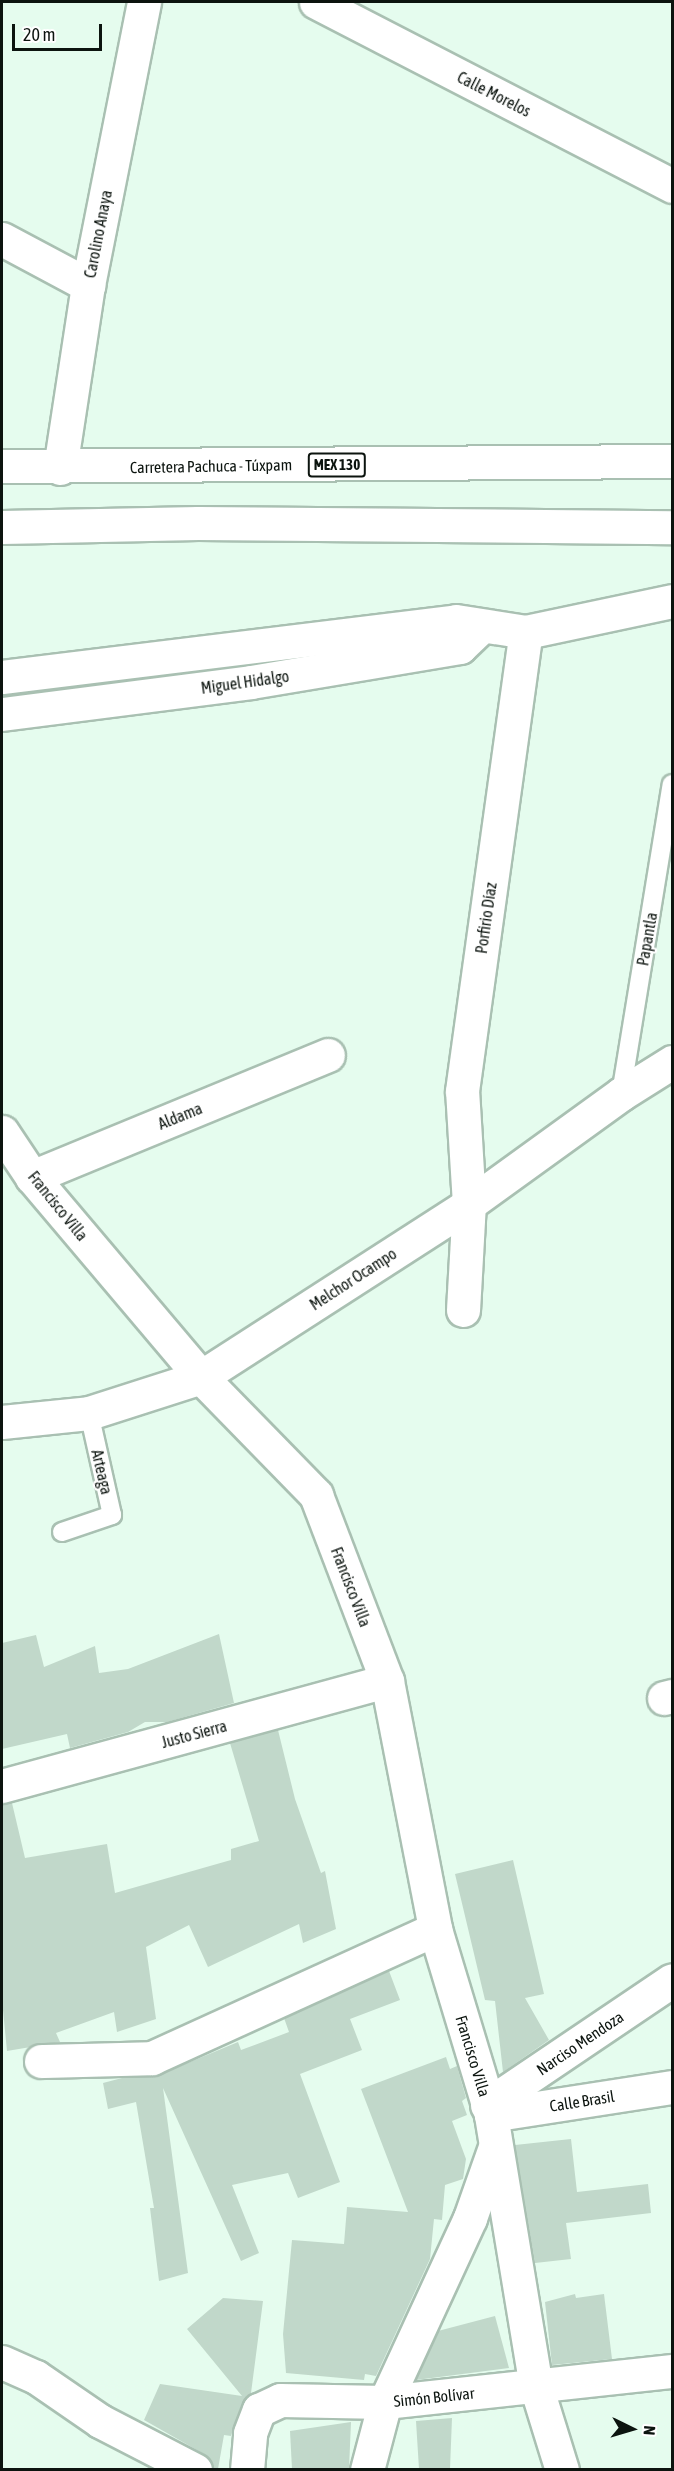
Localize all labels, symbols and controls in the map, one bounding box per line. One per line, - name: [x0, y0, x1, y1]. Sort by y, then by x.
- scale bar: [15, 12, 105, 50]
- text: 20 m: [23, 24, 55, 45]
- street label: Calle Morelos: [454, 67, 534, 121]
- street label: Carolino Anaya: [80, 188, 116, 280]
- road number: MEX 130: [307, 453, 367, 477]
- street label: Carretera Pachuca - Túxpam: [130, 455, 292, 477]
- street label: Miguel Hidalgo: [200, 666, 290, 698]
- street label: Porfirio Díaz: [471, 881, 501, 955]
- street label: Papantla: [633, 911, 661, 967]
- street label: Aldama: [155, 1099, 205, 1133]
- street label: Francisco Villa: [24, 1167, 92, 1245]
- street label: Melchor Ocampo: [306, 1244, 400, 1314]
- street label: Arteaga: [88, 1448, 116, 1496]
- street label: Francisco Villa: [327, 1544, 375, 1630]
- street label: Justo Sierra: [159, 1716, 229, 1752]
- street label: Narciso Mendoza: [533, 2007, 627, 2079]
- street label: Francisco Villa: [452, 2013, 494, 2099]
- street label: Calle Brasil: [548, 2086, 616, 2116]
- street label: Simón Bolívar: [393, 2383, 475, 2411]
- north arrow: [602, 2399, 662, 2459]
- text: N: [641, 2425, 659, 2436]

